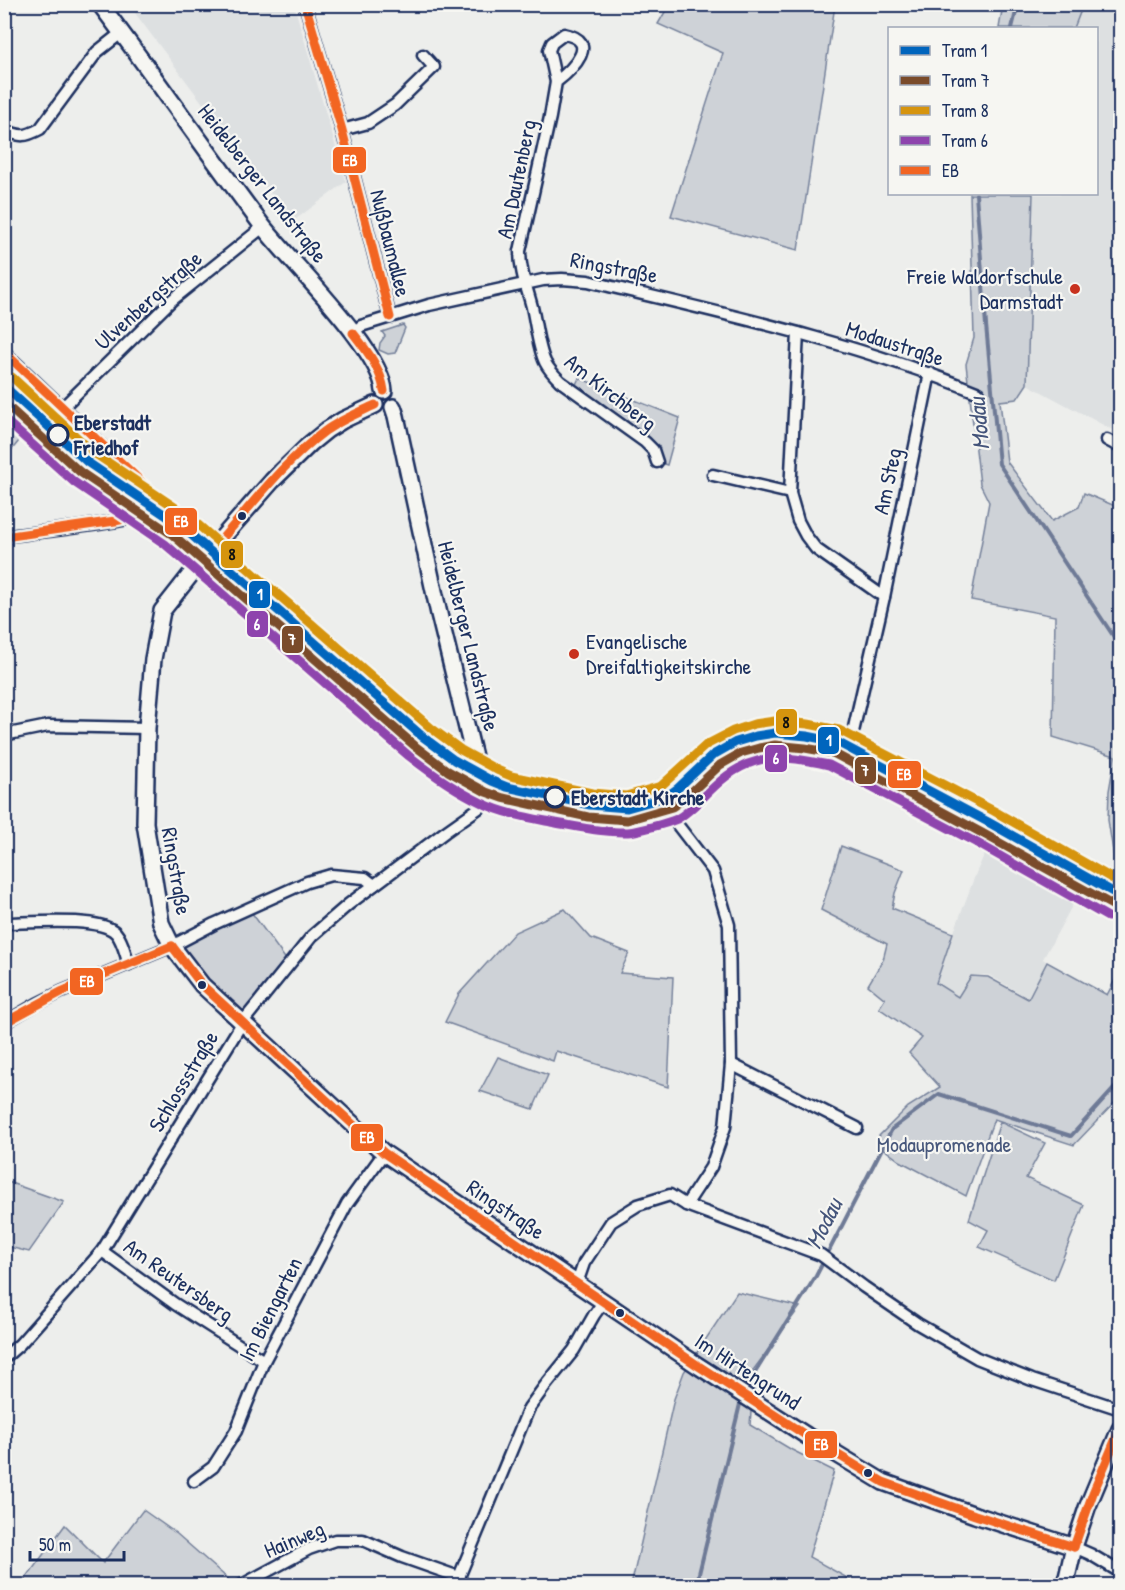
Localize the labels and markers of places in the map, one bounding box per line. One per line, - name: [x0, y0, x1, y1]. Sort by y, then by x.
- place label: Freie Waldorfschule Darmstadt: [906, 261, 1063, 316]
- marker: Freie Waldorfschule Darmstadt: [1068, 282, 1082, 296]
- place label: Eberstadt Friedhof: [73, 407, 152, 462]
- marker: Eberstadt Friedhof: [47, 424, 69, 446]
- unlabelled marker: [236, 510, 248, 522]
- place label: Evangelische Dreifaltigkeitskirche: [586, 626, 751, 681]
- marker: Evangelische Dreifaltigkeitskirche: [567, 647, 581, 661]
- place label: Eberstadt Kirche: [571, 782, 705, 812]
- marker: Eberstadt Kirche: [544, 786, 566, 808]
- unlabelled marker: [196, 979, 208, 991]
- unlabelled marker: [614, 1307, 626, 1319]
- unlabelled marker: [862, 1467, 874, 1479]

